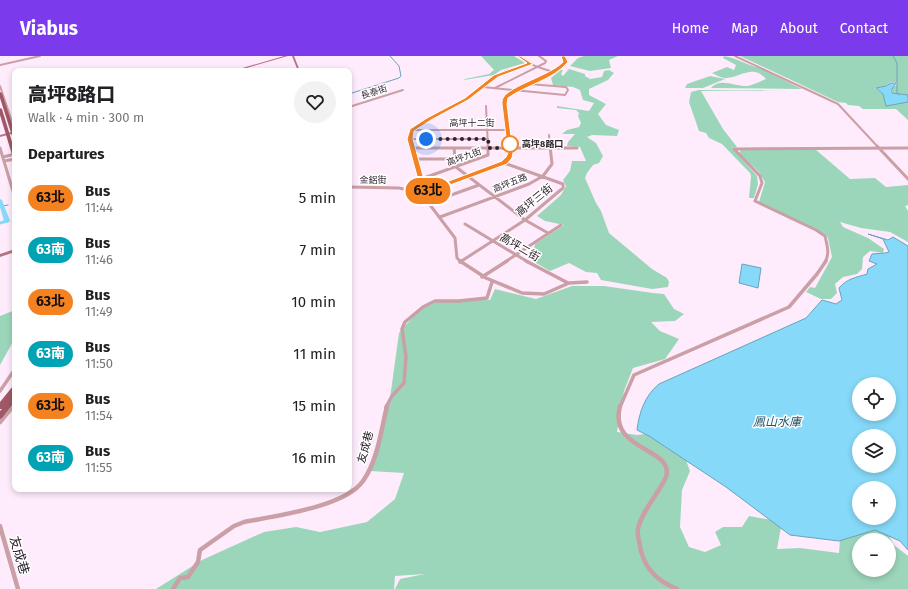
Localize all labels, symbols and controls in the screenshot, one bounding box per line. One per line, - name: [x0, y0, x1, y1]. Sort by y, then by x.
- text: Viabus: [20, 17, 78, 40]
- text: Home: [672, 20, 709, 37]
- text: Map: [731, 20, 758, 37]
- text: About: [780, 20, 818, 37]
- text: Contact: [840, 20, 888, 37]
- button: heart: [294, 81, 336, 123]
- street label: 長泰街: [359, 82, 388, 101]
- text: 高坪8路口: [28, 83, 115, 106]
- text: Walk · 4 min · 300 m: [28, 110, 144, 125]
- street label: 高坪十二街: [449, 118, 495, 128]
- your location: [416, 129, 436, 149]
- marker: 高坪8路口: [501, 135, 519, 153]
- place label: 高坪8路口: [522, 139, 563, 149]
- text: Departures: [28, 145, 105, 163]
- street label: 高坪九街: [445, 146, 483, 168]
- street label: 高坪五路: [491, 172, 529, 194]
- street label: 金鋁街: [359, 175, 387, 185]
- line badge: 63北: [405, 178, 451, 204]
- street label: 高坪三街: [513, 181, 556, 219]
- text: Bus: [85, 182, 110, 200]
- text: 63北: [413, 182, 443, 199]
- text: 63北: [36, 189, 65, 206]
- text: 5 min: [299, 189, 336, 207]
- text: 11:44: [85, 200, 113, 215]
- street label: 高坪二街: [497, 231, 542, 264]
- text: Bus: [85, 234, 110, 252]
- text: 63南: [36, 241, 65, 258]
- text: 7 min: [299, 241, 336, 259]
- text: 11:46: [85, 252, 113, 267]
- text: Bus: [85, 286, 110, 304]
- text: 63北: [36, 293, 65, 310]
- text: 10 min: [291, 293, 336, 311]
- text: 11:49: [85, 304, 113, 319]
- text: Bus: [85, 338, 110, 356]
- text: 63南: [36, 345, 65, 362]
- text: 11 min: [293, 345, 336, 363]
- text: 11:50: [85, 356, 113, 371]
- map controls: [852, 377, 896, 577]
- button: locate: [852, 377, 896, 421]
- text: Bus: [85, 390, 110, 408]
- text: 63北: [36, 397, 65, 414]
- text: 15 min: [292, 397, 336, 415]
- text: 11:54: [85, 408, 113, 423]
- water label: 鳳山水庫: [753, 415, 803, 429]
- button: layers: [852, 429, 896, 473]
- street label: 友成巷: [355, 430, 376, 465]
- text: Bus: [85, 442, 110, 460]
- text: 63南: [36, 449, 65, 466]
- text: 16 min: [292, 449, 336, 467]
- text: 11:55: [85, 460, 112, 475]
- button: +: [852, 481, 896, 525]
- button: −: [852, 533, 896, 577]
- street label: 友成巷: [7, 534, 32, 576]

